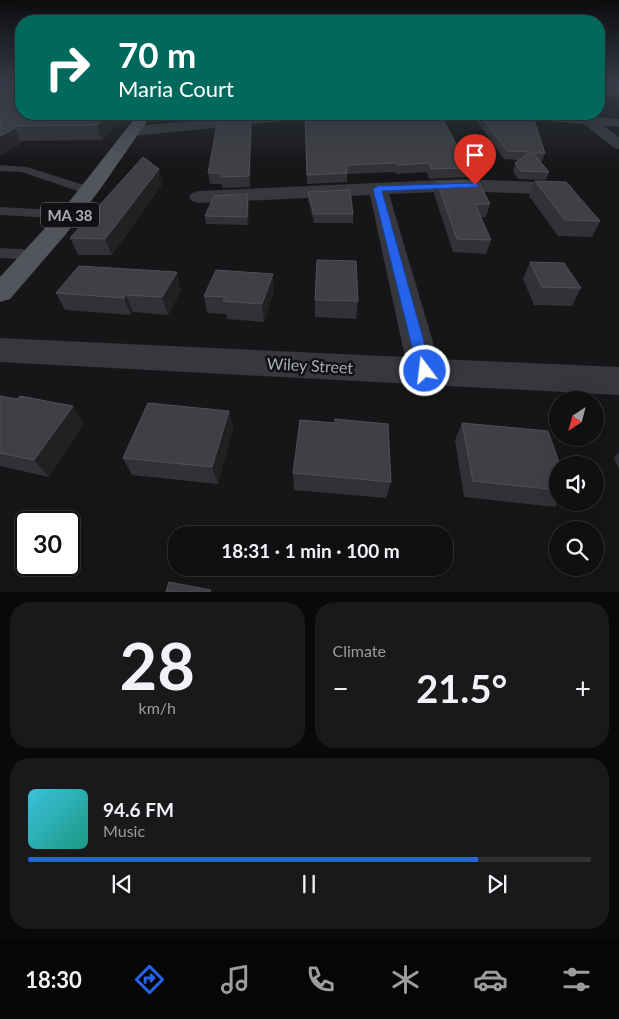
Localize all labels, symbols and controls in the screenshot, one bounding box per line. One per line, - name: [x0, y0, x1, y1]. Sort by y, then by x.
- text: 70 m: [118, 33, 196, 75]
- icon: right: [35, 35, 100, 100]
- text: Maria Court: [118, 75, 234, 102]
- pin: [454, 134, 496, 185]
- icon: arrive: [461, 141, 489, 169]
- road number: MA 38: [41, 202, 99, 228]
- position arrow: [398, 344, 450, 396]
- street label: Wiley Street: [266, 353, 354, 377]
- north arrow: [549, 391, 604, 446]
- map controls: [549, 391, 604, 576]
- button: sound: [549, 456, 604, 511]
- speed limit sign: 30: [15, 511, 80, 576]
- button: search: [549, 521, 604, 576]
- text: 18:31 · 1 min · 100 m: [221, 539, 400, 562]
- text: 28: [120, 626, 195, 704]
- text: Climate: [333, 641, 386, 660]
- text: 21.5°: [416, 665, 507, 711]
- text: −: [333, 671, 349, 705]
- text: +: [575, 671, 591, 705]
- text: km/h: [139, 698, 176, 717]
- text: 94.6 FM: [103, 798, 174, 821]
- text: Music: [103, 821, 145, 840]
- icon: previous: [108, 870, 136, 898]
- icon: pause: [295, 870, 323, 898]
- icon: next: [483, 870, 511, 898]
- icon: directions: [132, 962, 167, 997]
- icon: music: [218, 962, 253, 997]
- icon: phone: [303, 962, 338, 997]
- icon: climate: [388, 962, 423, 997]
- icon: car: [473, 962, 508, 997]
- icon: filters: [559, 962, 594, 997]
- text: 18:30: [25, 966, 82, 993]

